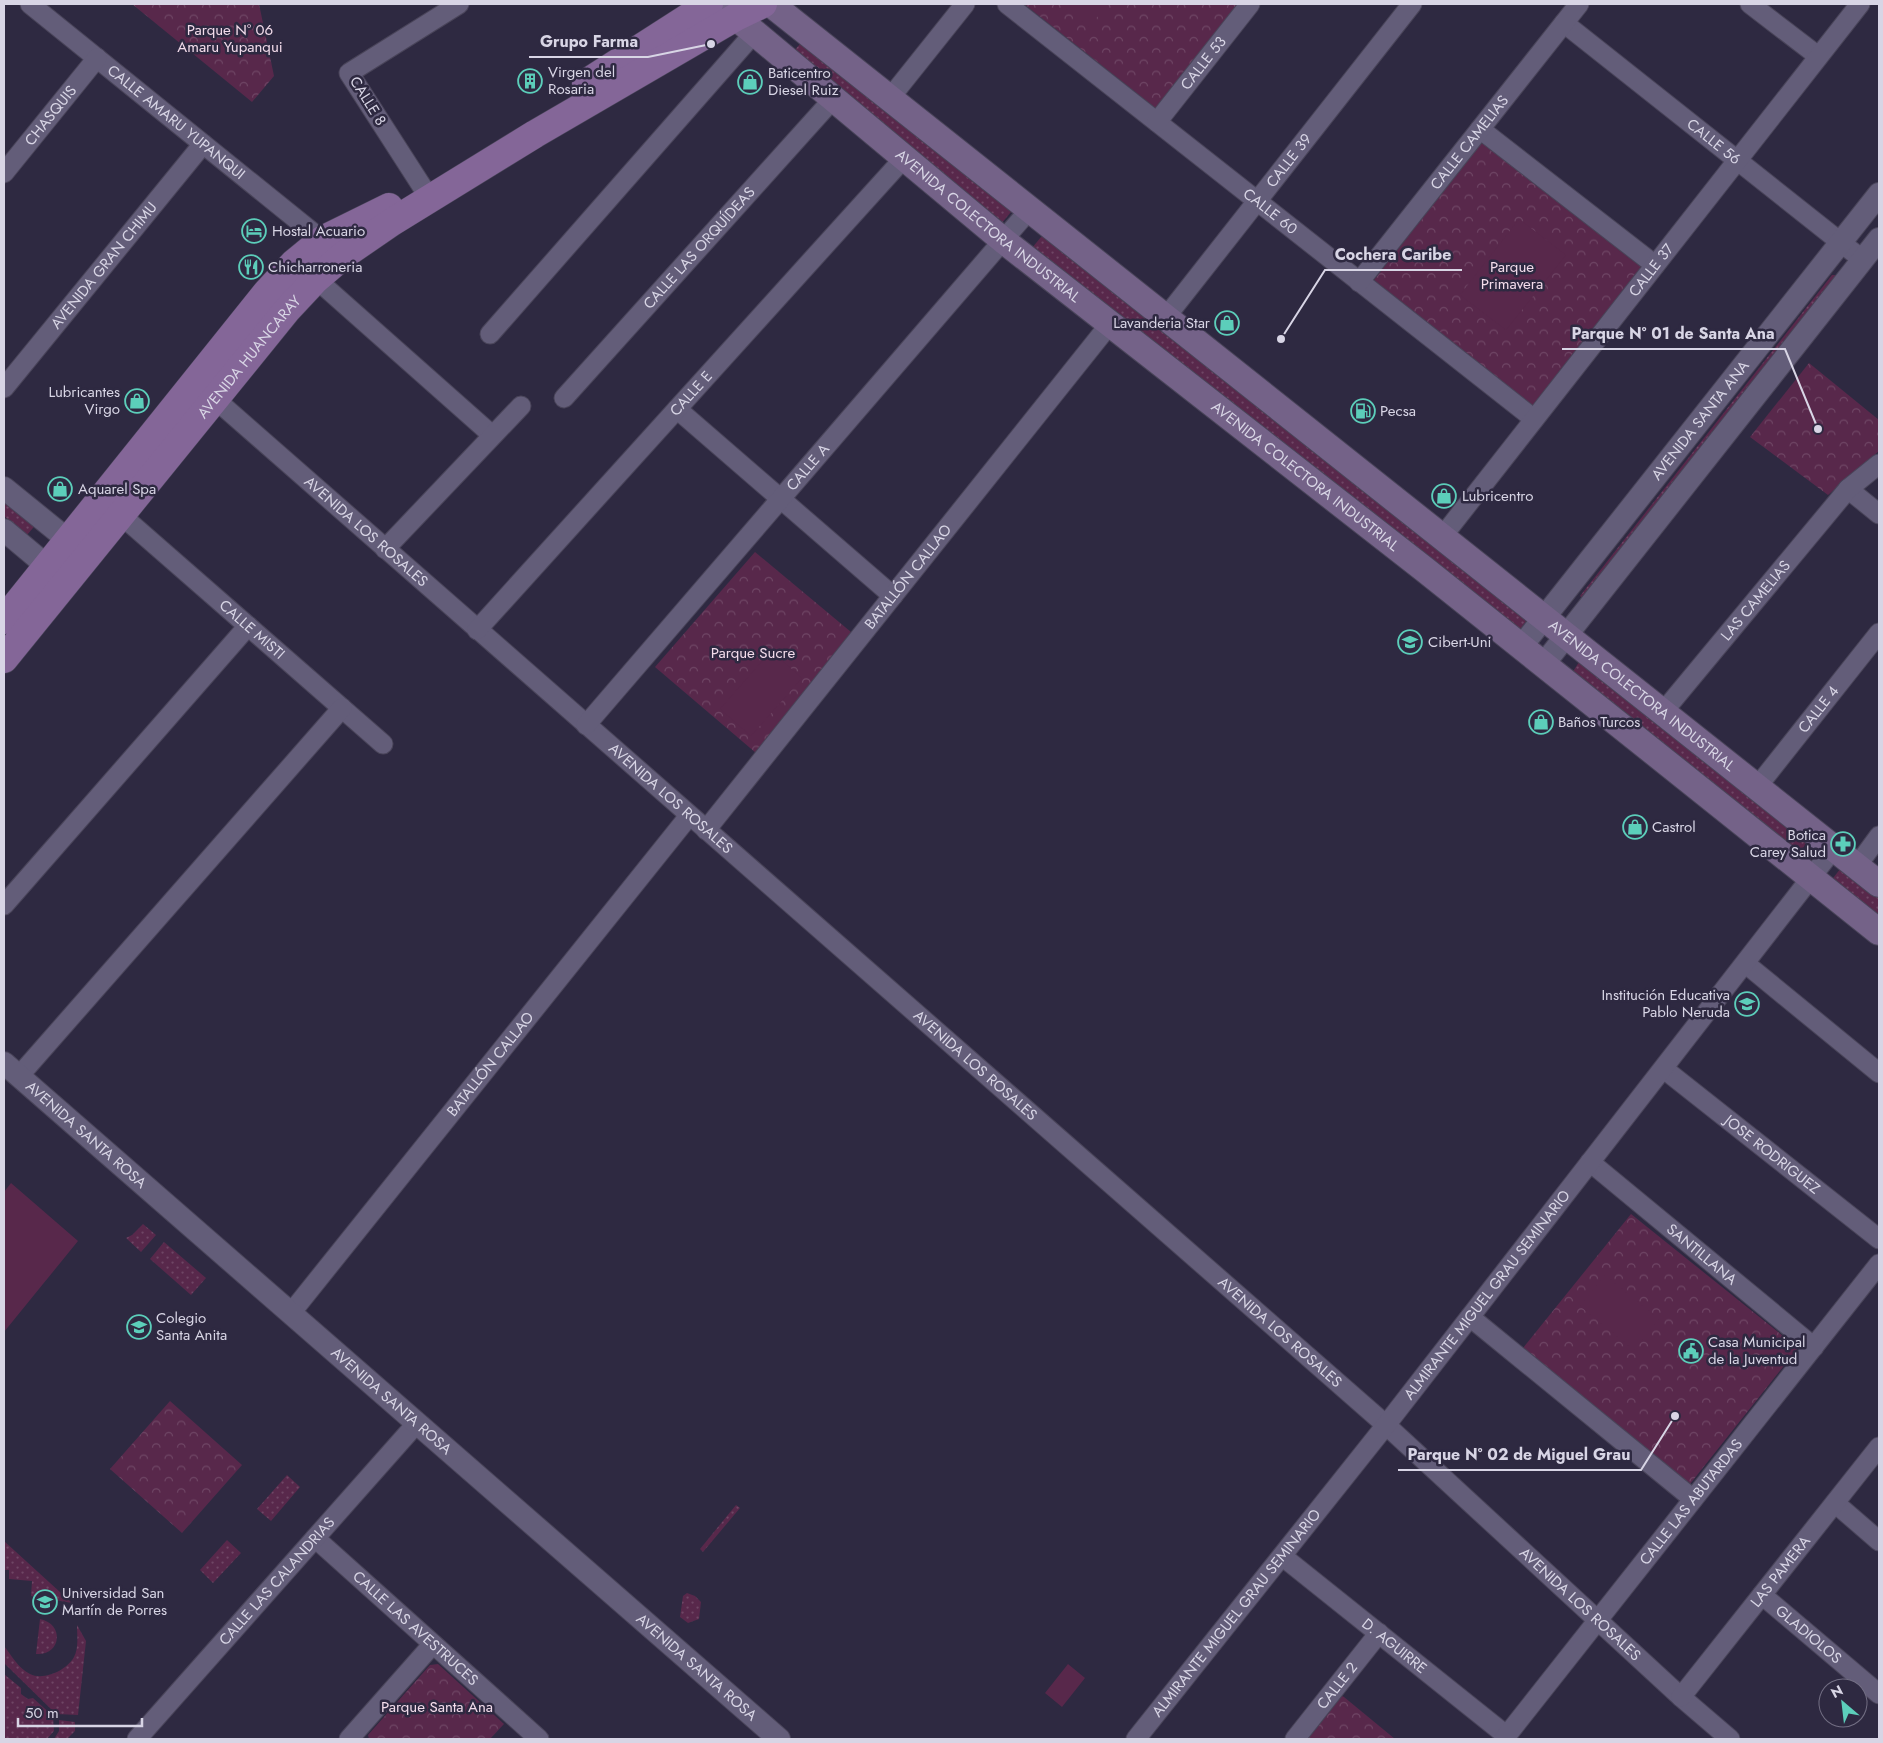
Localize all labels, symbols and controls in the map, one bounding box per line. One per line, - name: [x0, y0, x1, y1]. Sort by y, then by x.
- park label: Parque N° 06 Amaru Yupanqui: [177, 19, 283, 58]
- callout: Grupo Farma: [529, 26, 648, 57]
- text: Grupo Farma: [540, 30, 638, 53]
- street label: CALLE 53: [1175, 32, 1232, 95]
- street label: CALLE AMARU YUPANQUI: [102, 60, 250, 185]
- place label: Virgen del Rosaria: [548, 61, 615, 100]
- place label: Baticentro Diesel Ruiz: [768, 62, 839, 101]
- building icon: Virgen del Rosaria: [517, 68, 543, 94]
- shop icon: Baticentro Diesel Ruiz: [737, 69, 763, 95]
- street label: CALLE 8: [344, 72, 392, 130]
- street label: CHASQUIS: [19, 80, 82, 150]
- street label: CALLE CAMELIAS: [1425, 90, 1514, 194]
- street label: CALLE 56: [1682, 113, 1745, 170]
- street label: CALLE 39: [1261, 129, 1317, 192]
- street label: AVENIDA COLECTORA INDUSTRIAL: [891, 144, 1085, 308]
- street label: CALLE LAS ORQUÍDEAS: [638, 182, 760, 314]
- street label: CALLE 60: [1238, 183, 1302, 240]
- street label: AVENIDA GRAN CHIMU: [45, 197, 162, 334]
- hotel icon: Hostal Acuario: [241, 218, 267, 244]
- place label: Hostal Acuario: [272, 220, 365, 242]
- callout: Cochera Caribe: [1325, 239, 1462, 270]
- street label: CALLE 37: [1623, 239, 1679, 301]
- text: Cochera Caribe: [1335, 243, 1451, 266]
- restaurant icon: Chicharroneria: [238, 254, 264, 280]
- place label: Chicharroneria: [268, 256, 362, 278]
- park label: Parque Primavera: [1481, 256, 1543, 295]
- street label: AVENIDA HUANCARAY: [192, 290, 307, 423]
- shop icon: Lavanderia Star: [1214, 310, 1240, 336]
- place label: Lavanderia Star: [1113, 312, 1211, 334]
- callout: Parque N° 01 de Santa Ana: [1562, 318, 1785, 349]
- text: Parque N° 01 de Santa Ana: [1571, 322, 1775, 345]
- street label: AVENIDA SANTA ANA: [1646, 356, 1755, 485]
- street label: CALLE E: [665, 366, 717, 421]
- place label: Lubricantes Virgo: [48, 381, 120, 420]
- shop icon: Lubricantes Virgo: [124, 388, 150, 414]
- street label: AVENIDA COLECTORA INDUSTRIAL: [1207, 396, 1404, 557]
- fuel station icon: Pecsa: [1350, 398, 1376, 424]
- place label: Pecsa: [1380, 400, 1416, 422]
- street label: CALLE A: [781, 439, 834, 496]
- street label: AVENIDA LOS ROSALES: [299, 471, 433, 592]
- shop icon: Aquarel Spa: [47, 476, 73, 502]
- place label: Aquarel Spa: [78, 478, 156, 500]
- shop icon: Lubricentro: [1431, 483, 1457, 509]
- place label: Lubricentro: [1462, 485, 1533, 507]
- street label: BATALLÓN CALLAO: [859, 519, 957, 634]
- street label: LAS CAMELIAS: [1716, 555, 1796, 645]
- street label: CALLE MISTI: [214, 595, 290, 664]
- street label: AVENIDA COLECTORA INDUSTRIAL: [1544, 615, 1740, 777]
- school or university icon: Cibert-Uni: [1397, 629, 1423, 655]
- place label: Cibert-Uni: [1428, 631, 1492, 653]
- park label: Parque Sucre: [711, 642, 796, 664]
- street label: CALLE 4: [1793, 681, 1844, 738]
- shop icon: Baños Turcos: [1528, 709, 1554, 735]
- place label: Baños Turcos: [1558, 711, 1640, 733]
- street label: AVENIDA LOS ROSALES: [604, 738, 738, 859]
- shop icon: Castrol: [1622, 814, 1648, 840]
- place label: Castrol: [1652, 816, 1696, 838]
- place label: Botica Carey Salud: [1750, 824, 1826, 863]
- pharmacy icon: Botica Carey Salud: [1830, 831, 1856, 857]
- place label: Institución Educativa Pablo Neruda: [1601, 984, 1730, 1023]
- school or university icon: Institución Educativa Pablo Neruda: [1734, 991, 1760, 1017]
- street label: AVENIDA LOS ROSALES: [908, 1005, 1042, 1126]
- street label: BATALLÓN CALLAO: [442, 1007, 539, 1121]
- street label: AVENIDA SANTA ROSA: [21, 1076, 152, 1194]
- street label: JOSE RODRIGUEZ: [1718, 1109, 1825, 1199]
- street label: ALMIRANTE MIGUEL GRAU SEMINARIO: [1398, 1185, 1576, 1405]
- street label: SANTILLANA: [1662, 1219, 1742, 1290]
- street label: AVENIDA LOS ROSALES: [1213, 1272, 1347, 1393]
- place label: Colegio Santa Anita: [156, 1307, 227, 1346]
- school or university icon: Colegio Santa Anita: [126, 1314, 152, 1340]
- place label: Casa Municipal de la Juventud: [1708, 1331, 1805, 1370]
- public building icon: Casa Municipal de la Juventud: [1678, 1338, 1704, 1364]
- street label: AVENIDA SANTA ROSA: [326, 1342, 457, 1460]
- street label: CALLE LAS ABUTARDAS: [1634, 1434, 1748, 1570]
- callout: Parque N° 02 de Miguel Grau: [1398, 1439, 1641, 1470]
- text: Parque N° 02 de Miguel Grau: [1408, 1443, 1630, 1466]
- street label: ALMIRANTE MIGUEL GRAU SEMINARIO: [1147, 1504, 1326, 1722]
- street label: CALLE LAS CALANDRIAS: [214, 1512, 340, 1650]
- street label: LAS PAMERA: [1745, 1531, 1816, 1612]
- street label: AVENIDA LOS ROSALES: [1514, 1542, 1646, 1666]
- street label: CALLE LAS AVESTRUCES: [348, 1566, 483, 1691]
- place label: Universidad San Martín de Porres: [62, 1582, 167, 1621]
- school or university icon: Universidad San Martín de Porres: [32, 1589, 58, 1615]
- street label: GLADIOLOS: [1771, 1600, 1847, 1669]
- street label: AVENIDA SANTA ROSA: [631, 1608, 762, 1726]
- street label: D. AGUIRRE: [1357, 1613, 1432, 1679]
- street label: CALLE 2: [1312, 1657, 1363, 1714]
- north arrow: [1818, 1678, 1868, 1728]
- text: N: [1827, 1680, 1847, 1703]
- scale bar: [18, 1696, 141, 1728]
- park label: Parque Santa Ana: [381, 1696, 493, 1718]
- text: 50 m: [25, 1702, 59, 1724]

